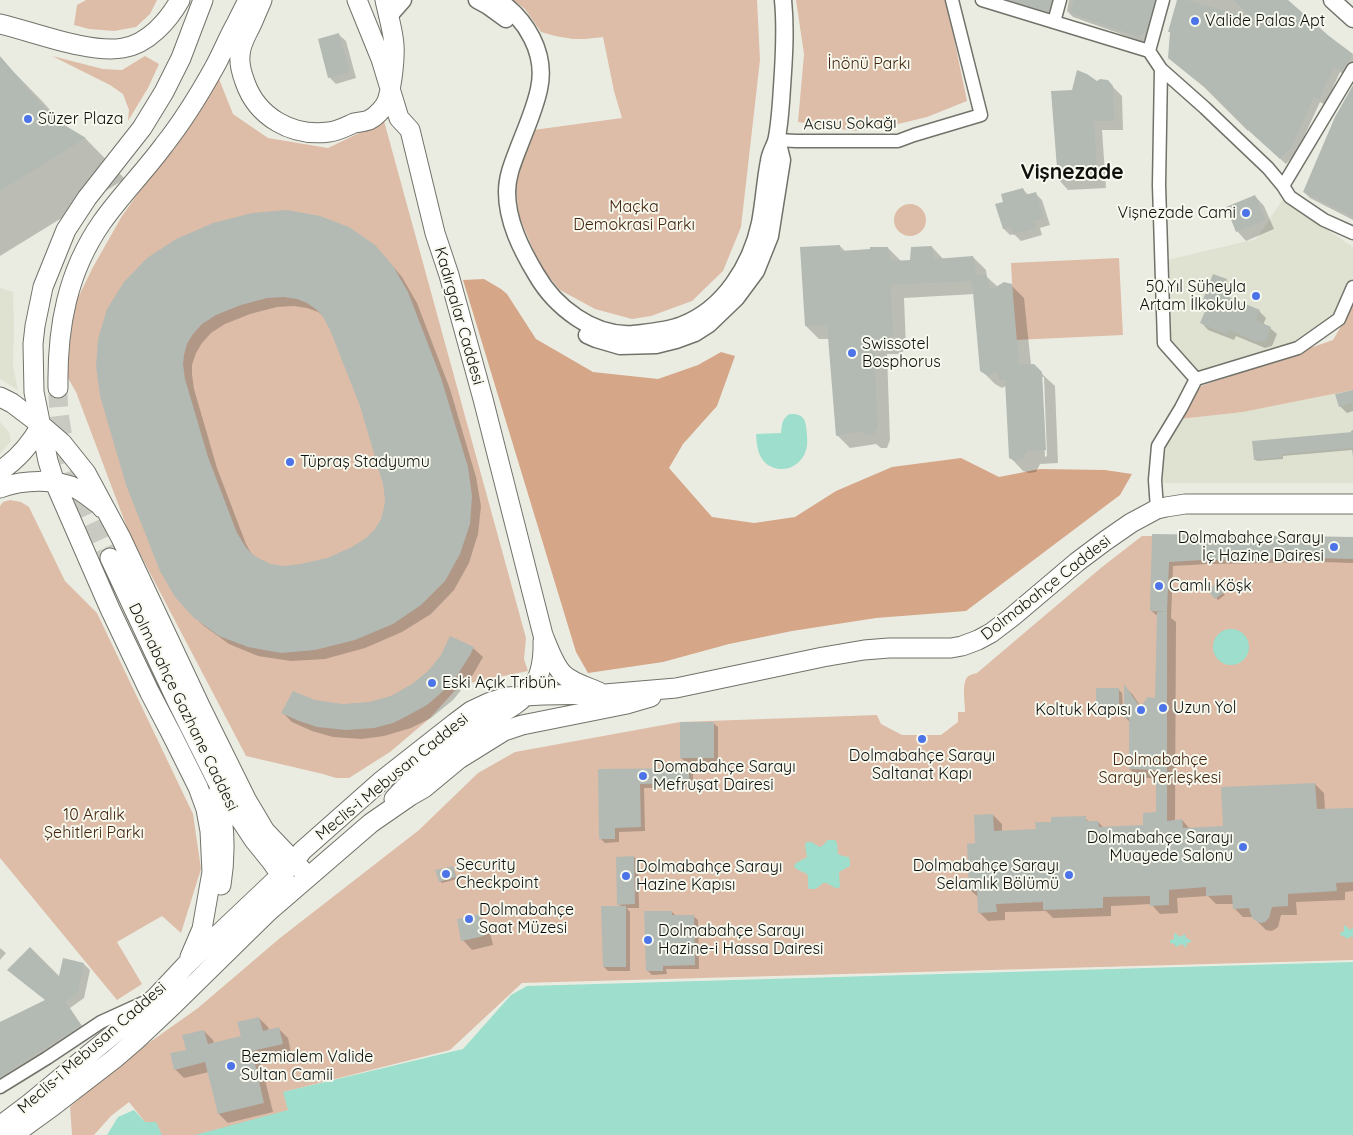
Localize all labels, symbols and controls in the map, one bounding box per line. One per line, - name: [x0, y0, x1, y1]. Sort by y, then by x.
- place label: Valide Palas Apt: [1205, 11, 1325, 31]
- marker: Valide Palas Apt: [1189, 15, 1201, 27]
- park label: İnönü Parkı: [828, 54, 910, 74]
- place label: Süzer Plaza: [38, 109, 123, 129]
- marker: Süzer Plaza: [22, 113, 34, 125]
- street label: Acısu Sokağı: [803, 114, 897, 134]
- district label: Vişnezade: [1020, 160, 1124, 186]
- park label: Maçka Demokrasi Parkı: [573, 197, 695, 235]
- place label: Vişnezade Cami: [1118, 203, 1236, 223]
- marker: Vişnezade Cami: [1240, 207, 1252, 219]
- street label: Kadırgalar Caddesi: [430, 245, 488, 387]
- place label: 50.Yıl Süheyla Artam İlkokulu: [1140, 277, 1246, 315]
- marker: 50.Yıl Süheyla Artam İlkokulu: [1250, 290, 1262, 302]
- place label: Swissotel Bosphorus: [862, 334, 941, 372]
- marker: Swissotel Bosphorus: [846, 347, 858, 359]
- place label: Tüpraş Stadyumu: [300, 452, 430, 472]
- marker: Tüpraş Stadyumu: [284, 456, 296, 468]
- place label: Dolmabahçe Sarayı İç Hazine Dairesi: [1178, 528, 1324, 566]
- street label: Dolmabahçe Caddesi: [977, 532, 1115, 644]
- marker: Dolmabahçe Sarayı İç Hazine Dairesi: [1328, 541, 1340, 553]
- place label: Camlı Köşk: [1169, 576, 1252, 596]
- marker: Camlı Köşk: [1153, 580, 1165, 592]
- street label: Dolmabahçe Gazhane Caddesi: [124, 600, 242, 814]
- place label: Eski Açık Tribün: [442, 673, 556, 693]
- marker: Eski Açık Tribün: [426, 677, 438, 689]
- place label: Uzun Yol: [1173, 698, 1236, 718]
- place label: Koltuk Kapısı: [1035, 700, 1131, 720]
- marker: Uzun Yol: [1157, 702, 1169, 714]
- marker: Koltuk Kapısı: [1135, 704, 1147, 716]
- street label: Meclis-i Mebusan Caddesi: [312, 710, 472, 844]
- marker: Dolmabahçe Sarayı Saltanat Kapı: [916, 733, 928, 745]
- place label: Dolmabahçe Sarayı Saltanat Kapı: [849, 746, 995, 784]
- park label: Dolmabahçe Sarayı Yerleşkesi: [1099, 750, 1221, 788]
- place label: Domabahçe Sarayı Mefruşat Dairesi: [653, 757, 796, 795]
- marker: Domabahçe Sarayı Mefruşat Dairesi: [637, 770, 649, 782]
- park label: 10 Aralık Şehitleri Parkı: [44, 805, 144, 843]
- place label: Dolmabahçe Sarayı Muayede Salonu: [1087, 828, 1233, 866]
- marker: Dolmabahçe Sarayı Muayede Salonu: [1237, 841, 1249, 853]
- place label: Security Checkpoint: [456, 855, 539, 893]
- place label: Dolmabahçe Sarayı Selamlık Bölümü: [913, 856, 1059, 894]
- place label: Dolmabahçe Sarayı Hazine Kapısı: [636, 857, 782, 895]
- marker: Security Checkpoint: [440, 868, 452, 880]
- marker: Dolmabahçe Sarayı Selamlık Bölümü: [1063, 869, 1075, 881]
- marker: Dolmabahçe Sarayı Hazine Kapısı: [620, 870, 632, 882]
- place label: Dolmabahçe Saat Müzesi: [479, 900, 574, 938]
- marker: Dolmabahçe Saat Müzesi: [463, 913, 475, 925]
- place label: Dolmabahçe Sarayı Hazine-i Hassa Dairesi: [658, 921, 823, 959]
- marker: Dolmabahçe Sarayı Hazine-i Hassa Dairesi: [642, 934, 654, 946]
- street label: Meclis-i Mebusan Caddesi: [14, 978, 170, 1118]
- place label: Bezmialem Valide Sultan Camii: [241, 1047, 373, 1085]
- marker: Bezmialem Valide Sultan Camii: [225, 1060, 237, 1072]

